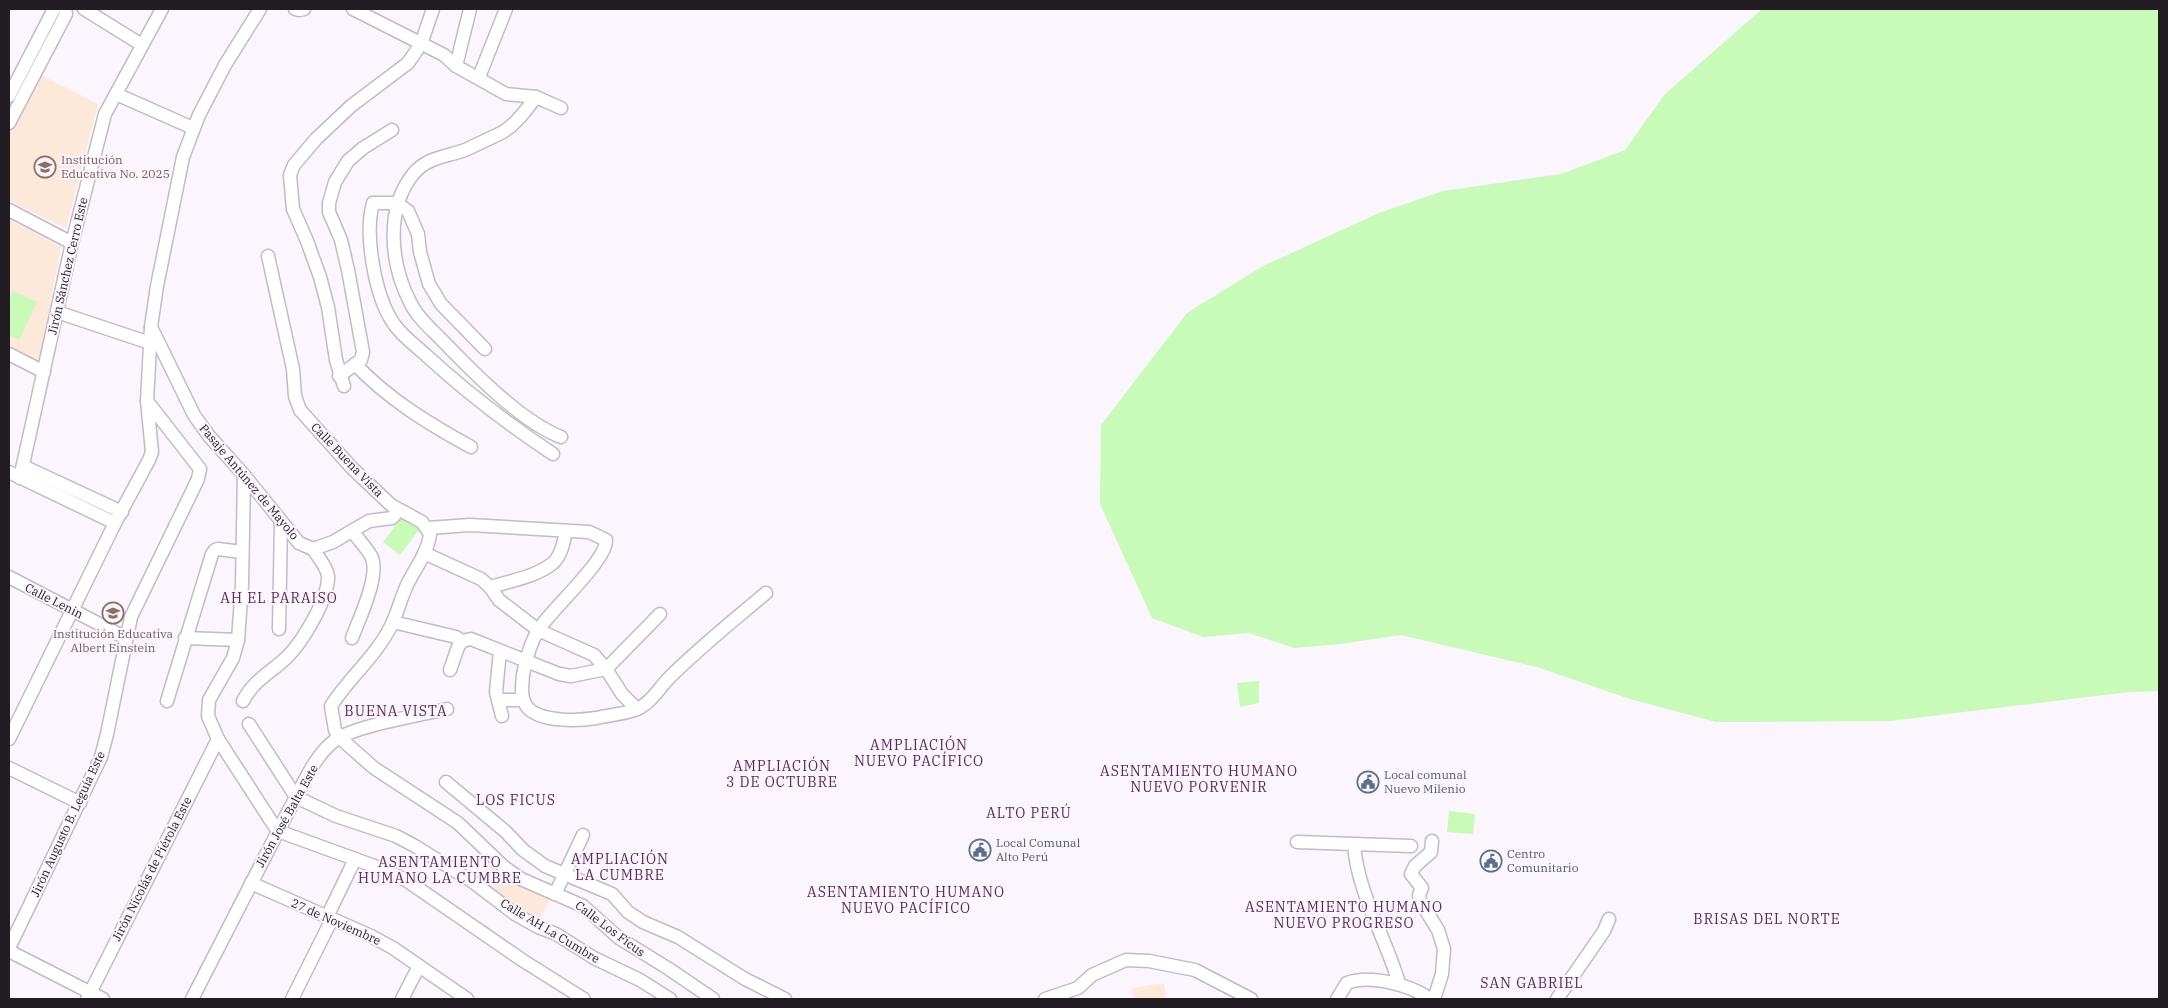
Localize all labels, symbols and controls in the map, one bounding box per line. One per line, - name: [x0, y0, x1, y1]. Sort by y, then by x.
- place label: Institución Educativa No. 2025: [61, 152, 170, 181]
- school or university icon: Institución Educativa No. 2025: [33, 155, 57, 179]
- street label: Jirón Sánchez Cerro Este: [44, 196, 91, 336]
- street label: Calle Buena Vista: [308, 419, 387, 500]
- street label: Pasaje Antúnez de Mayolo: [197, 421, 302, 543]
- street label: Calle Lenin: [23, 580, 86, 622]
- district label: AH EL PARAISO: [220, 589, 338, 607]
- school or university icon: Institución Educativa Albert Einstein: [101, 601, 125, 625]
- place label: Institución Educativa Albert Einstein: [53, 626, 174, 655]
- district label: BUENA VISTA: [344, 702, 448, 720]
- district label: AMPLIACIÓN NUEVO PACÍFICO: [854, 735, 984, 770]
- street label: Jirón Augusto B. Leguía Este: [27, 749, 108, 899]
- district label: AMPLIACIÓN 3 DE OCTUBRE: [726, 756, 838, 791]
- street label: Jirón José Balta Este: [252, 762, 321, 870]
- district label: ASENTAMIENTO HUMANO NUEVO PORVENIR: [1100, 762, 1298, 796]
- place label: Local comunal Nuevo Milenio: [1384, 767, 1467, 796]
- public building icon: Local comunal Nuevo Milenio: [1356, 770, 1380, 794]
- district label: LOS FICUS: [476, 791, 556, 809]
- street label: Jirón Nicolás de Piérola Este: [109, 794, 195, 943]
- district label: ALTO PERÚ: [986, 803, 1072, 822]
- place label: Local Comunal Alto Perú: [996, 835, 1081, 864]
- public building icon: Local Comunal Alto Perú: [968, 838, 992, 862]
- place label: Centro Comunitario: [1507, 846, 1579, 875]
- district label: AMPLIACIÓN LA CUMBRE: [571, 849, 669, 884]
- public building icon: Centro Comunitario: [1479, 849, 1503, 873]
- district label: ASENTAMIENTO HUMANO LA CUMBRE: [358, 853, 522, 887]
- district label: ASENTAMIENTO HUMANO NUEVO PACÍFICO: [807, 883, 1005, 917]
- street label: 27 de Noviembre: [289, 895, 383, 948]
- street label: Calle AH La Cumbre: [498, 895, 603, 966]
- street label: Calle Los Ficus: [572, 897, 648, 960]
- district label: ASENTAMIENTO HUMANO NUEVO PROGRESO: [1245, 898, 1443, 932]
- district label: BRISAS DEL NORTE: [1693, 910, 1841, 928]
- district label: SAN GABRIEL: [1480, 974, 1584, 992]

